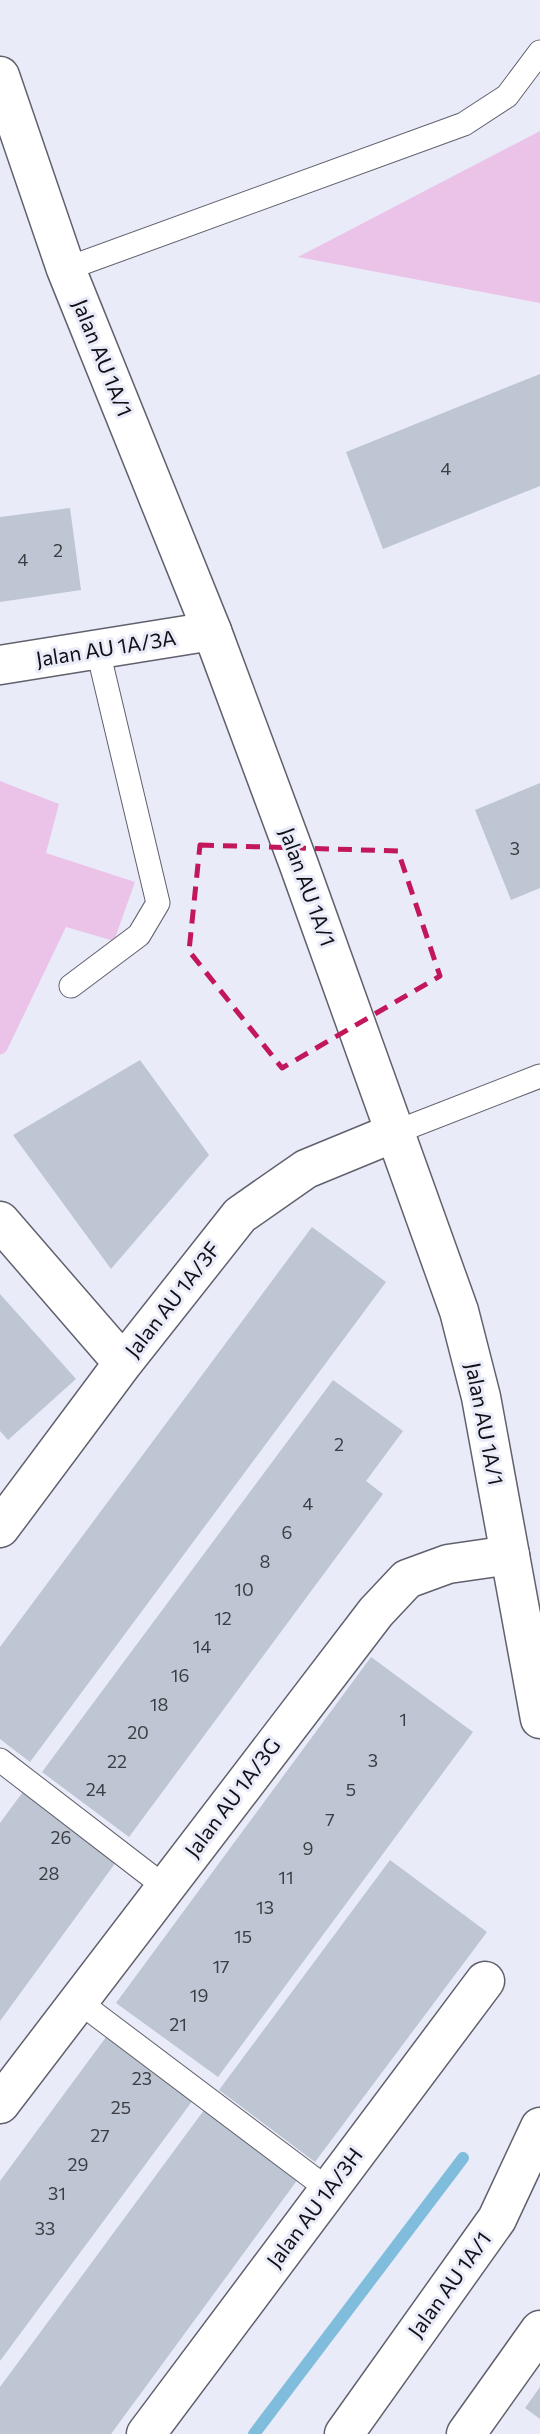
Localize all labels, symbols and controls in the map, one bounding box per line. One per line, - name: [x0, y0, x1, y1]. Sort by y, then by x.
- street label: Jalan AU 1A/1: [68, 295, 138, 420]
- house number: 4: [441, 457, 452, 479]
- house number: 2: [53, 539, 63, 561]
- house number: 4: [18, 548, 29, 570]
- street label: Jalan AU 1A/3A: [34, 624, 178, 671]
- street label: Jalan AU 1A/1: [275, 824, 341, 949]
- house number: 3: [510, 837, 520, 859]
- street label: Jalan AU 1A/3F: [119, 1236, 225, 1362]
- street label: Jalan AU 1A/1: [461, 1360, 510, 1487]
- house number: 2: [334, 1433, 344, 1455]
- house number: 4: [303, 1492, 314, 1514]
- house number: 6: [282, 1521, 292, 1543]
- house number: 8: [260, 1550, 271, 1572]
- house number: 10: [234, 1578, 254, 1600]
- house number: 12: [214, 1607, 232, 1629]
- house number: 14: [193, 1635, 211, 1657]
- house number: 16: [171, 1664, 189, 1686]
- house number: 18: [150, 1693, 168, 1715]
- house number: 1: [399, 1708, 407, 1730]
- house number: 20: [127, 1721, 149, 1743]
- street label: Jalan AU 1A/3G: [179, 1733, 285, 1862]
- house number: 3: [368, 1749, 378, 1771]
- house number: 22: [107, 1750, 127, 1772]
- house number: 24: [86, 1778, 106, 1800]
- house number: 5: [346, 1778, 356, 1800]
- house number: 7: [325, 1808, 335, 1830]
- house number: 26: [51, 1826, 71, 1848]
- house number: 9: [303, 1837, 313, 1859]
- house number: 28: [39, 1862, 60, 1884]
- house number: 11: [278, 1866, 294, 1888]
- house number: 13: [256, 1896, 274, 1918]
- house number: 15: [234, 1925, 252, 1947]
- house number: 17: [212, 1955, 230, 1977]
- house number: 19: [190, 1984, 208, 2006]
- house number: 21: [169, 2013, 187, 2035]
- house number: 23: [132, 2067, 152, 2089]
- house number: 25: [111, 2096, 131, 2118]
- house number: 27: [90, 2124, 110, 2146]
- street label: Jalan AU 1A/3H: [261, 2142, 367, 2272]
- house number: 29: [68, 2153, 88, 2175]
- house number: 31: [48, 2182, 66, 2204]
- house number: 33: [35, 2217, 55, 2239]
- street label: Jalan AU 1A/1: [402, 2226, 495, 2342]

